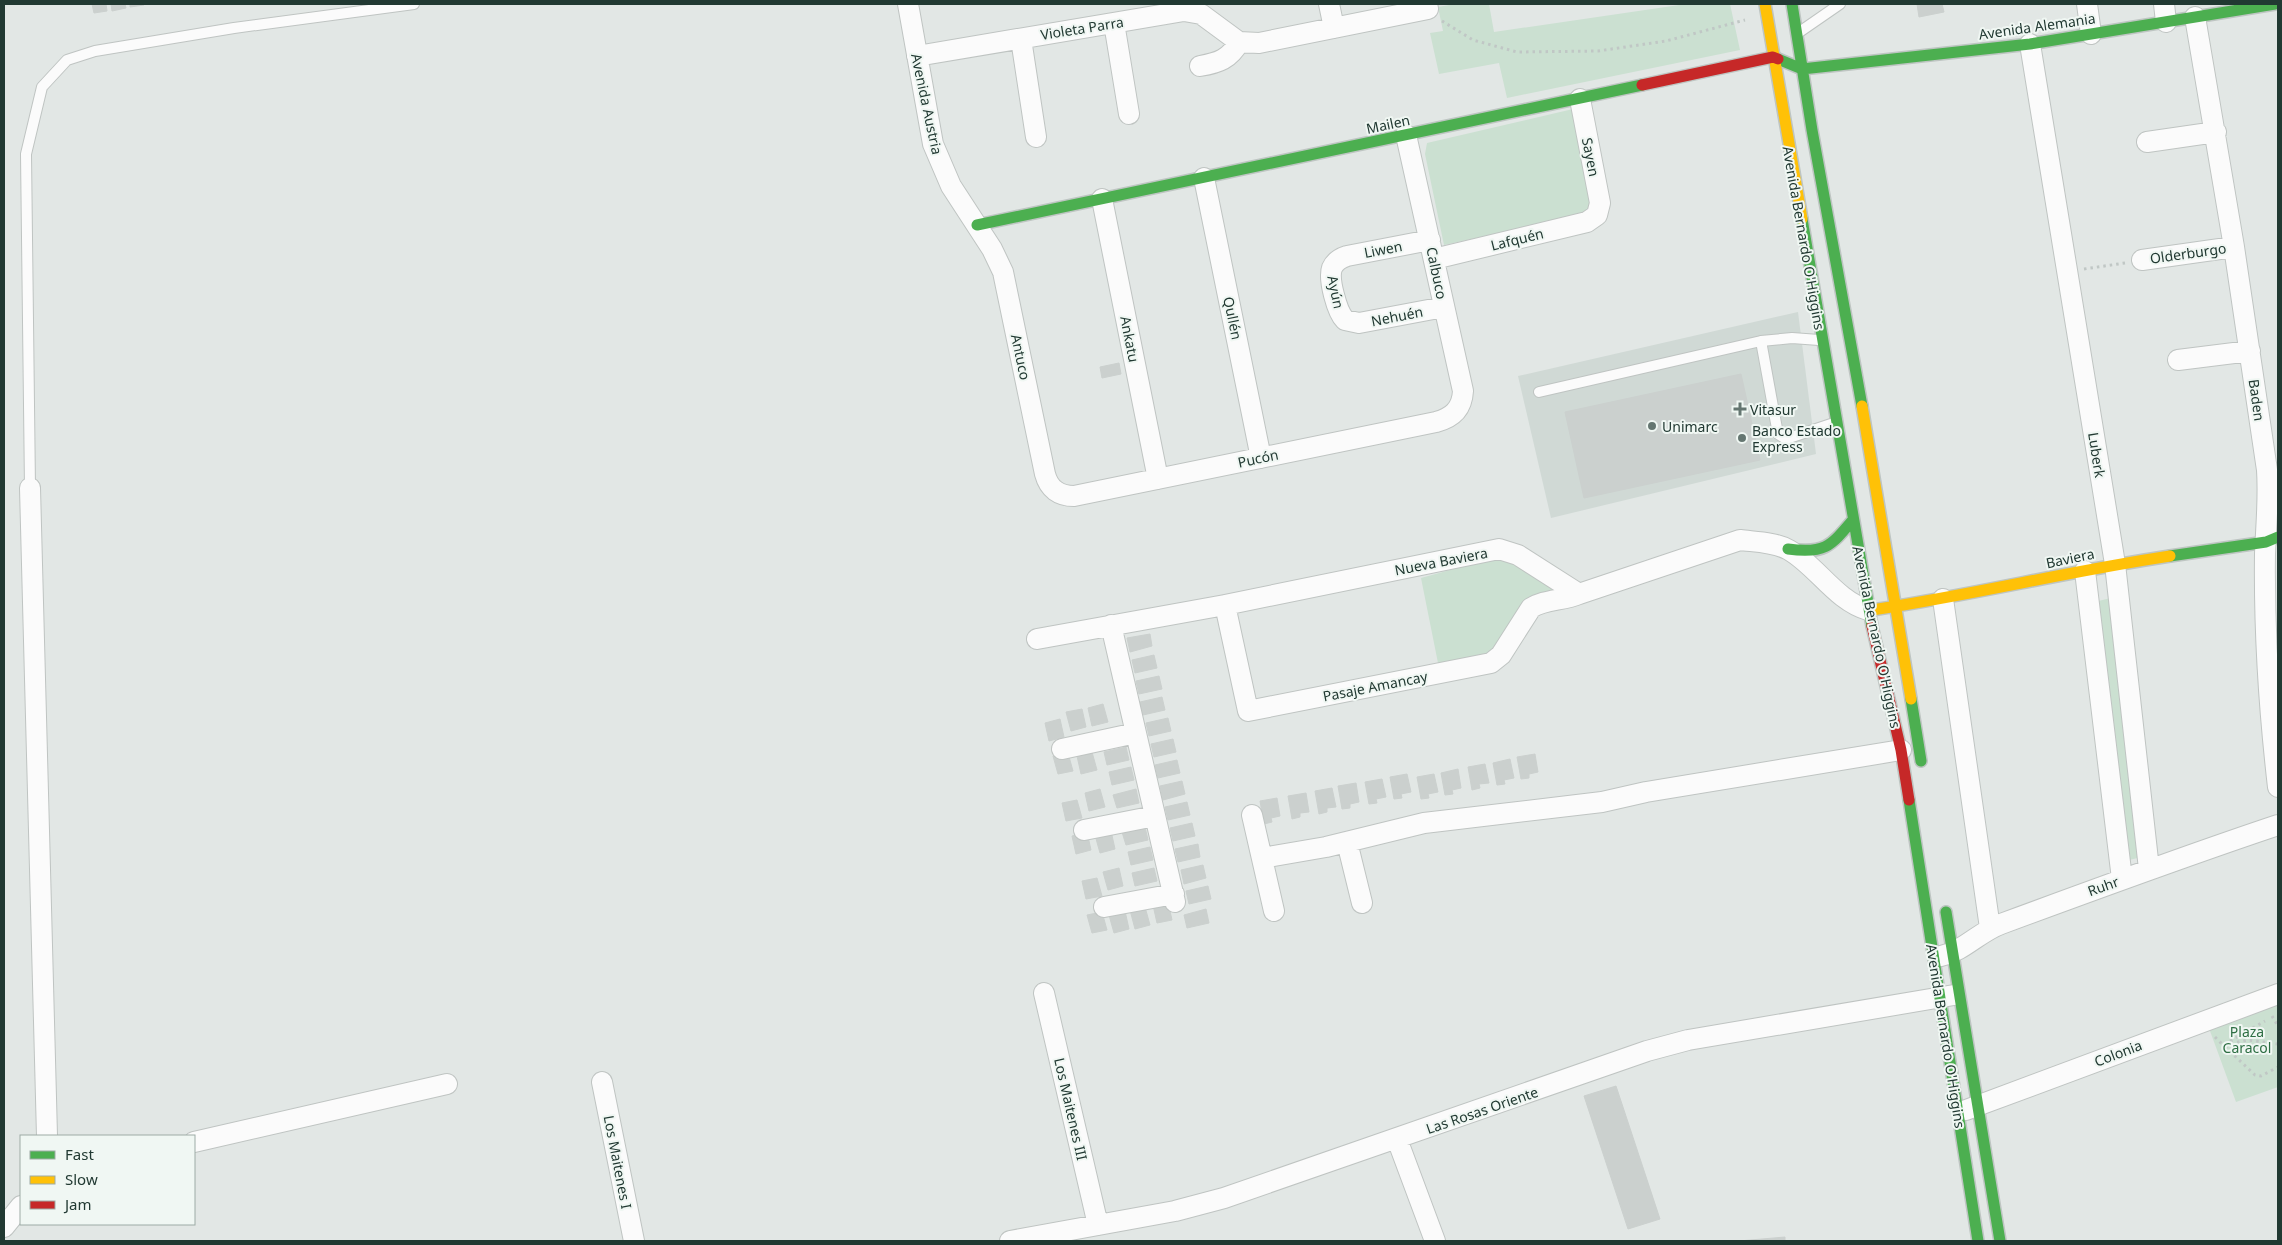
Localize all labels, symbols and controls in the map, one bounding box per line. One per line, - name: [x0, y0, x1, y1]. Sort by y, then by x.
- street label: Avenida Alemania: [1977, 8, 2097, 44]
- street label: Violeta Parra: [1039, 12, 1125, 44]
- street label: Avenida Austria: [907, 52, 947, 156]
- street label: Mailen: [1364, 110, 1412, 138]
- street label: Sayen: [1578, 136, 1604, 178]
- street label: Avenida Bernardo O'Higgins: [1778, 145, 1830, 332]
- street label: Lafquén: [1489, 223, 1545, 255]
- street label: Liwen: [1362, 236, 1404, 262]
- street label: Olderburgo: [2149, 238, 2227, 268]
- street label: Calbuco: [1422, 245, 1452, 301]
- street label: Ayún: [1323, 274, 1349, 310]
- street label: Qullén: [1219, 295, 1247, 341]
- street label: Nehuén: [1369, 302, 1425, 330]
- street label: Ankatu: [1116, 314, 1144, 364]
- street label: Antuco: [1007, 332, 1035, 382]
- street label: Baden: [2245, 378, 2269, 422]
- place label: Vitasur: [1750, 400, 1796, 419]
- marker: Vitasur: [1734, 403, 1746, 415]
- place label: Unimarc: [1662, 417, 1718, 436]
- marker: Unimarc: [1646, 420, 1658, 432]
- place label: Banco Estado Express: [1752, 421, 1841, 456]
- street label: Luberk: [2084, 431, 2110, 480]
- marker: Banco Estado Express: [1736, 432, 1748, 444]
- street label: Pucón: [1236, 444, 1280, 472]
- street label: Nueva Baviera: [1393, 543, 1489, 579]
- street label: Avenida Bernardo O'Higgins: [1848, 544, 1906, 730]
- street label: Baviera: [2044, 544, 2096, 572]
- street label: Pasaje Amancay: [1321, 666, 1430, 705]
- street label: Ruhr: [2085, 872, 2121, 900]
- street label: Avenida Bernardo O'Higgins: [1922, 943, 1970, 1130]
- park label: Plaza Caracol: [2223, 1022, 2271, 1057]
- street label: Colonia: [2091, 1035, 2145, 1071]
- street label: Los Maitenes III: [1050, 1056, 1092, 1162]
- street label: Las Rosas Oriente: [1423, 1082, 1541, 1138]
- street label: Los Maitenes I: [600, 1114, 636, 1211]
- legend: [20, 1135, 195, 1225]
- text: Fast: [65, 1144, 94, 1164]
- text: Slow: [65, 1169, 98, 1189]
- text: Jam: [63, 1194, 92, 1214]

